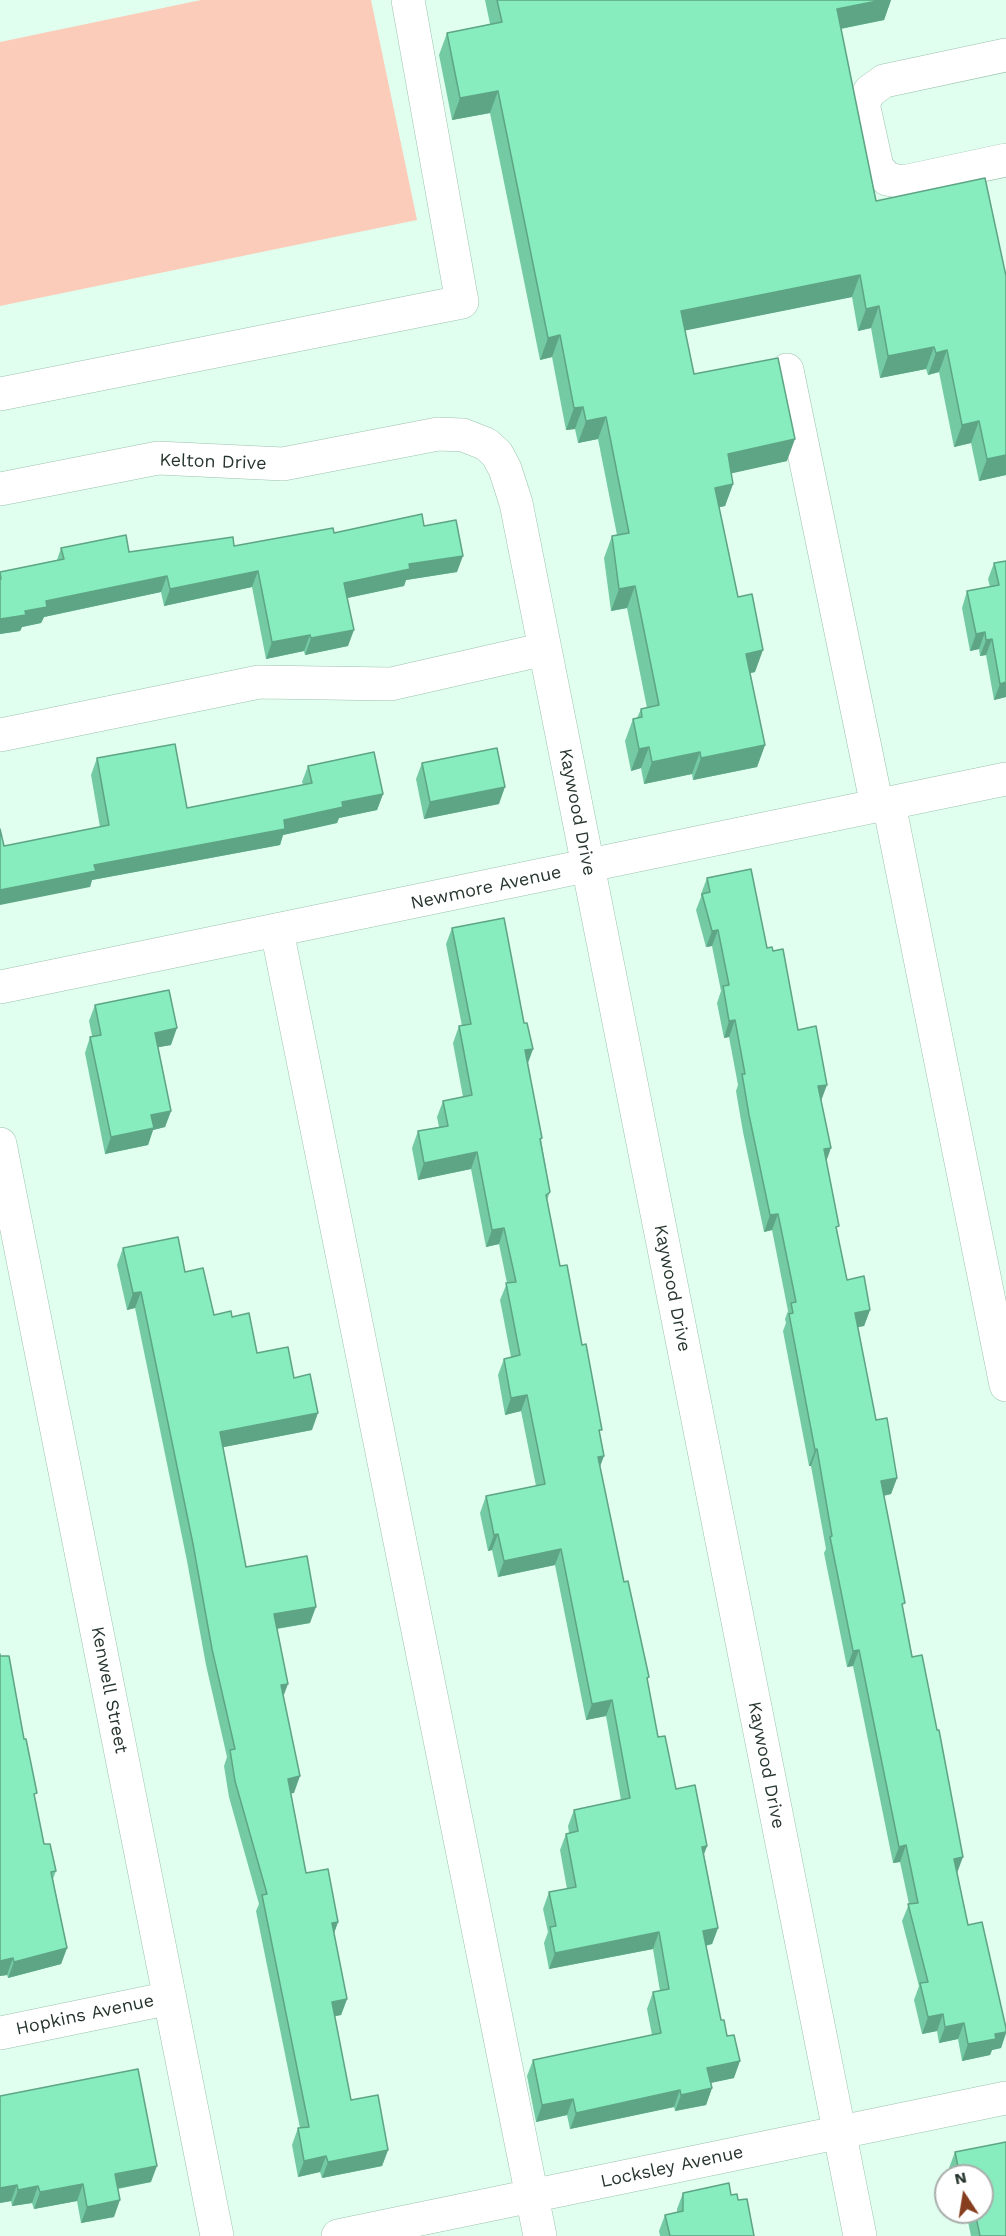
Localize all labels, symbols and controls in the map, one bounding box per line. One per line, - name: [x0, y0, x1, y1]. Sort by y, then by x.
- street label: Kelton Drive: [159, 449, 267, 475]
- street label: Kaywood Drive: [554, 747, 600, 877]
- street label: Newmore Avenue: [409, 861, 563, 915]
- street label: Kaywood Drive: [649, 1223, 695, 1353]
- street label: Kenwell Street: [86, 1625, 132, 1755]
- street label: Kaywood Drive: [743, 1700, 789, 1830]
- street label: Hopkins Avenue: [14, 1990, 156, 2040]
- street label: Locksley Avenue: [599, 2141, 745, 2193]
- north arrow: [934, 2164, 994, 2224]
- text: N: [953, 2167, 968, 2188]

